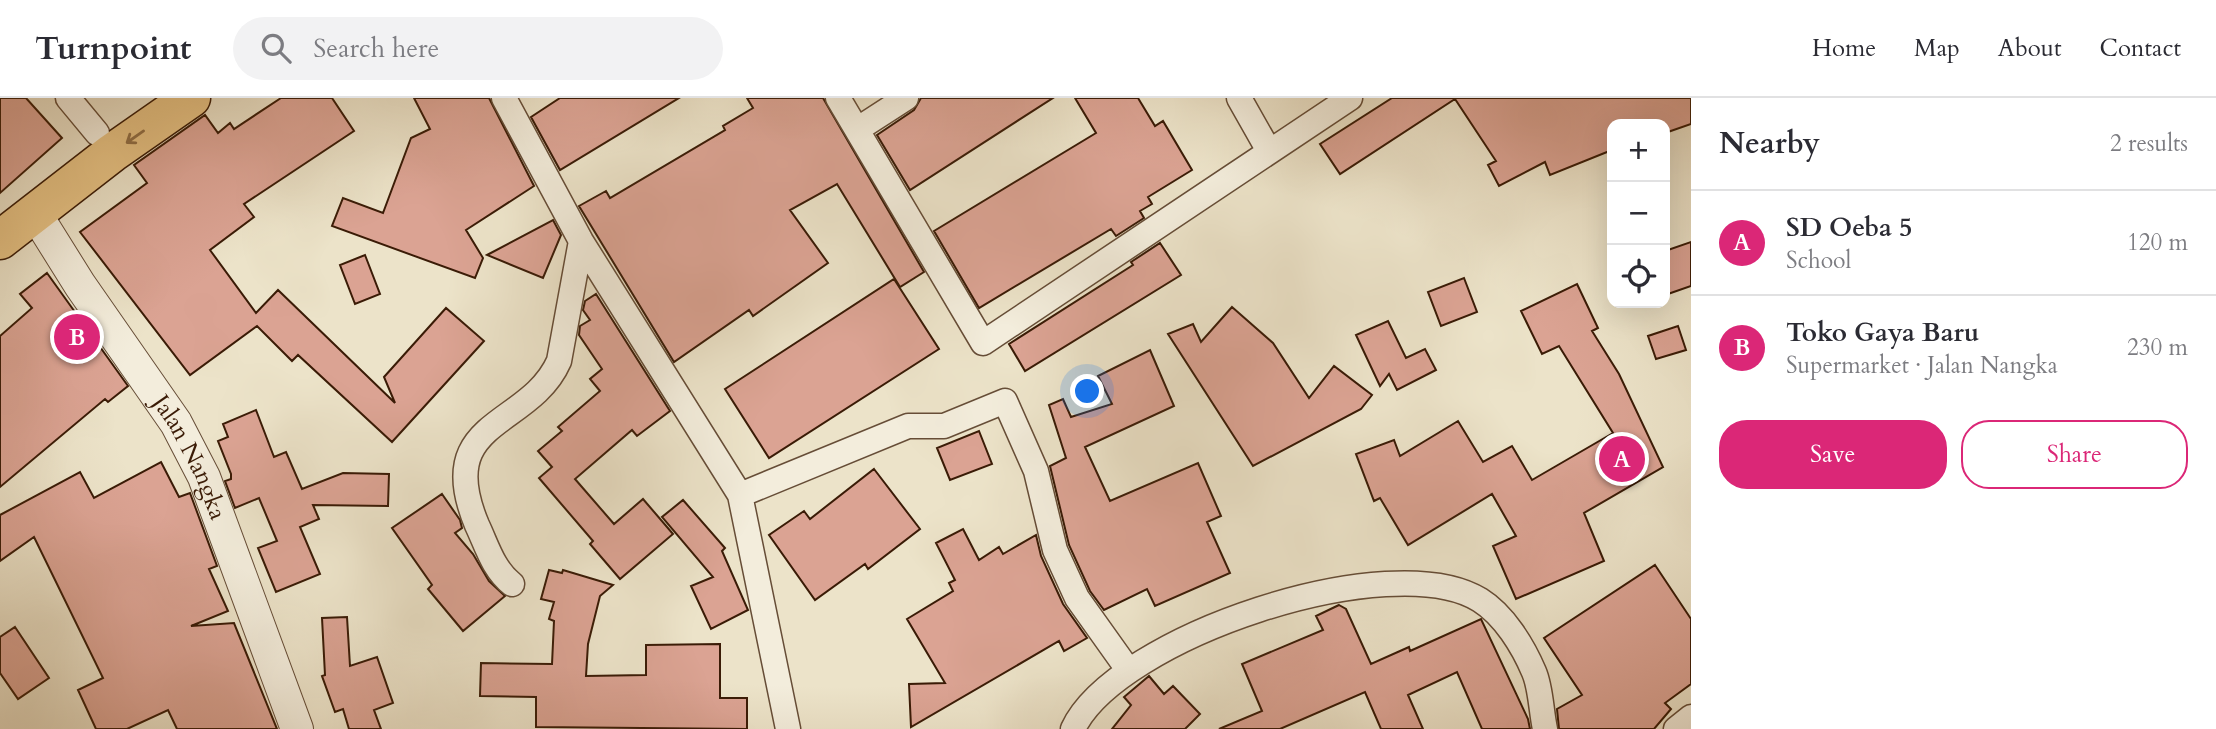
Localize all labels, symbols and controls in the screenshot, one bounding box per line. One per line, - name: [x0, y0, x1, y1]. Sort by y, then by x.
- search box: [233, 17, 723, 80]
- text: Turnpoint: [35, 26, 191, 71]
- icon: search: [257, 29, 295, 67]
- text: Search here: [313, 31, 439, 66]
- text: Home: [1812, 32, 1876, 65]
- text: Map: [1914, 32, 1960, 65]
- text: About: [1998, 32, 2062, 65]
- text: Contact: [2100, 32, 2181, 65]
- map controls: [1607, 119, 1670, 308]
- button: +: [1607, 119, 1670, 182]
- text: Nearby: [1719, 123, 1820, 164]
- text: 2 results: [2110, 128, 2188, 159]
- one-way arrow: [126, 130, 145, 144]
- button: −: [1607, 182, 1670, 245]
- text: SD Oeba 5: [1786, 210, 1912, 245]
- text: A: [1733, 227, 1751, 258]
- text: 120 m: [2127, 227, 2188, 258]
- button: locate: [1607, 245, 1670, 308]
- text: School: [1786, 245, 1851, 276]
- pin: B: [54, 311, 100, 363]
- text: Toko Gaya Baru: [1786, 315, 1979, 350]
- text: B: [1734, 332, 1750, 363]
- text: 230 m: [2127, 332, 2188, 363]
- text: Supermarket · Jalan Nangka: [1786, 350, 2058, 381]
- your location: [1070, 374, 1104, 408]
- street label: Jalan Nangka: [143, 386, 235, 525]
- button: Save: [1719, 420, 1947, 489]
- button: Share: [1961, 420, 2188, 489]
- pin: A: [1599, 433, 1645, 485]

